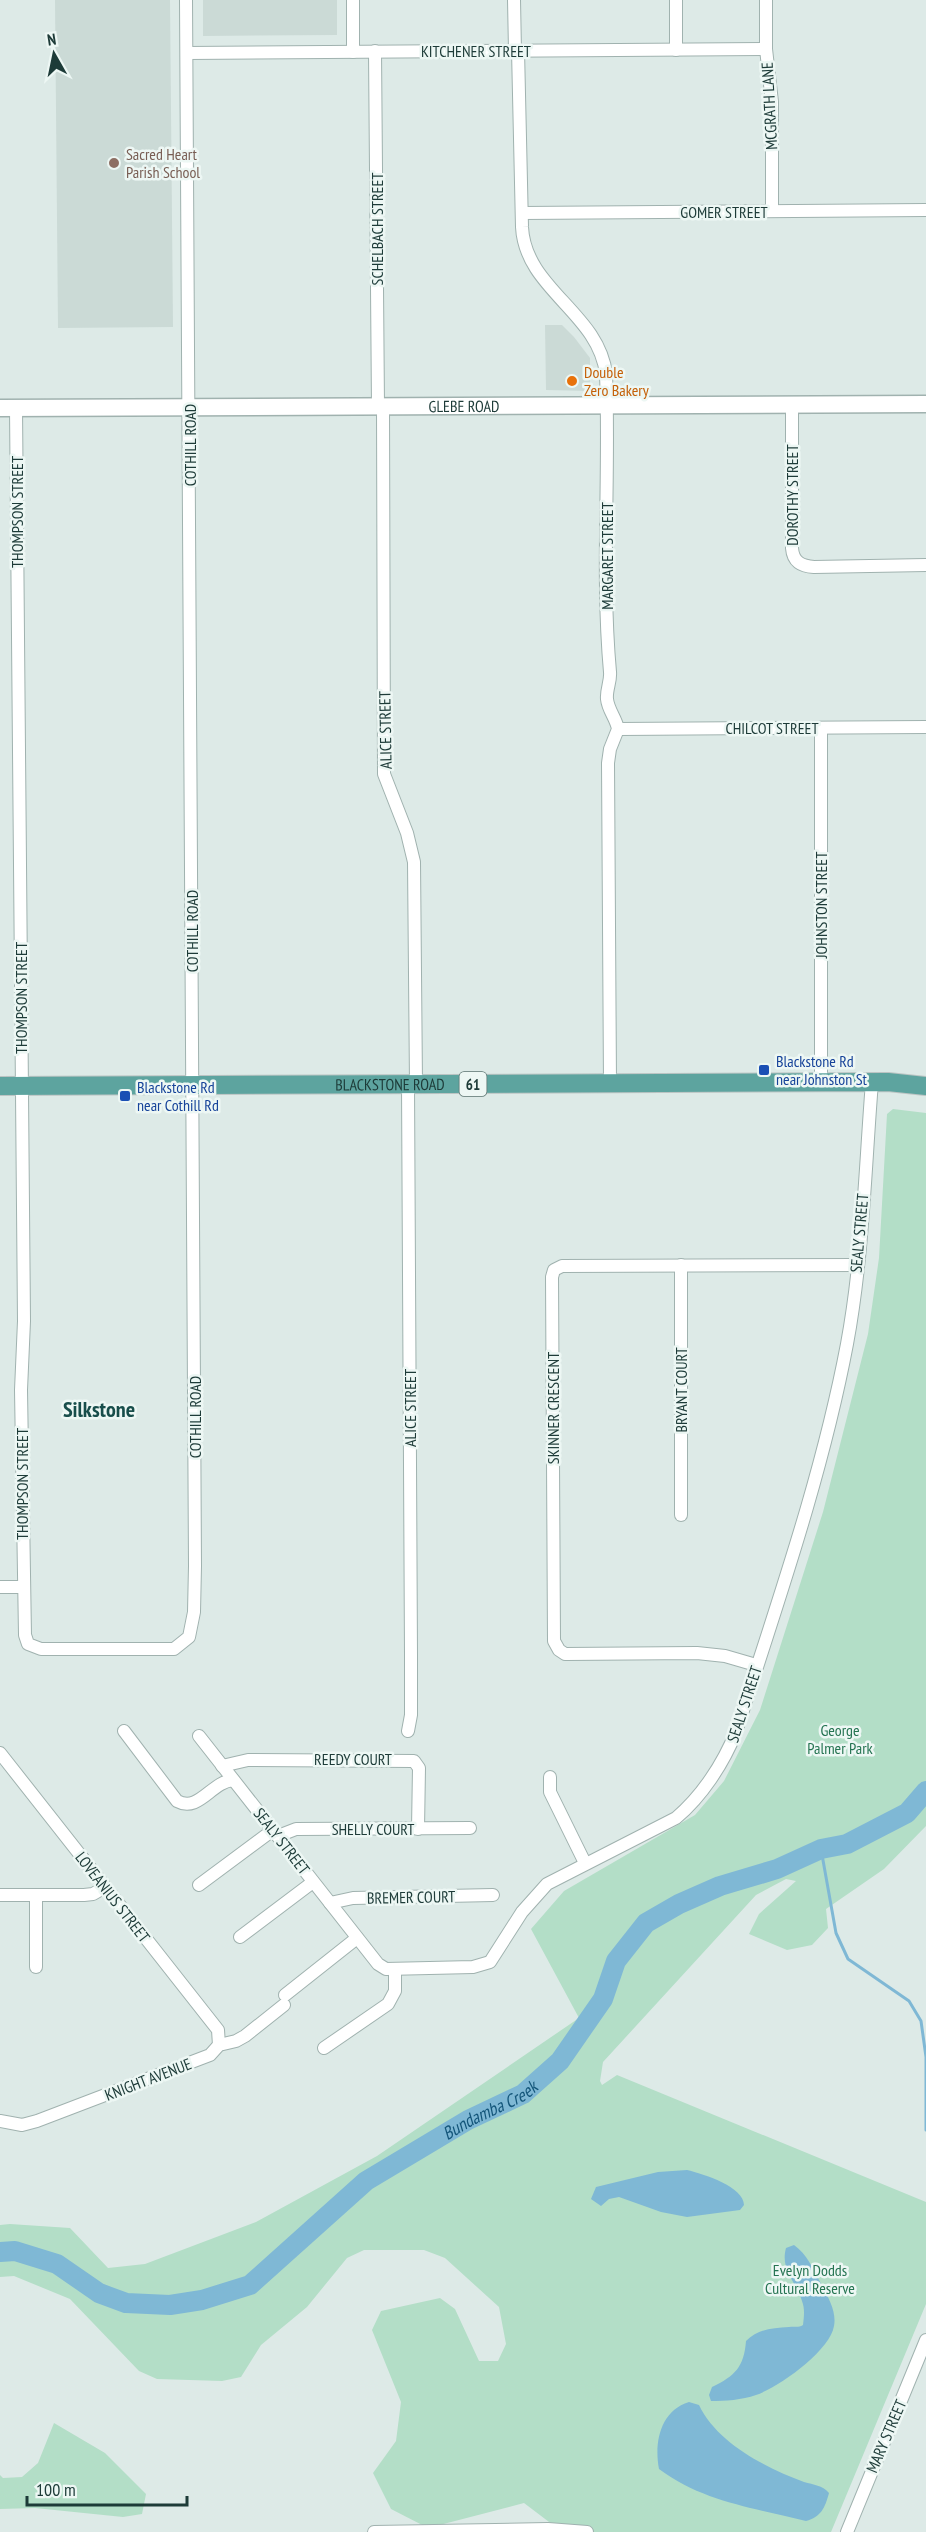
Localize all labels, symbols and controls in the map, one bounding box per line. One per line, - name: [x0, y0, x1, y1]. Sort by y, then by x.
- north arrow: [24, 24, 84, 84]
- text: N: [46, 29, 57, 50]
- street label: KITCHENER STREET: [421, 41, 531, 61]
- street label: MCGRATH LANE: [757, 61, 781, 150]
- place label: Sacred Heart Parish School: [126, 144, 200, 182]
- marker: Sacred Heart Parish School: [107, 156, 121, 170]
- street label: SCHELBACH STREET: [367, 173, 387, 285]
- street label: GOMER STREET: [680, 202, 768, 222]
- place label: Double Zero Bakery: [584, 362, 649, 400]
- marker: Double Zero Bakery: [565, 374, 579, 388]
- street label: GLEBE ROAD: [429, 396, 499, 416]
- street label: COTHILL ROAD: [180, 404, 200, 486]
- street label: DOROTHY STREET: [782, 444, 802, 546]
- street label: THOMPSON STREET: [7, 456, 27, 568]
- street label: MARGARET STREET: [597, 502, 617, 610]
- street label: ALICE STREET: [374, 691, 396, 769]
- street label: CHILCOT STREET: [725, 718, 819, 738]
- street label: JOHNSTON STREET: [811, 852, 831, 959]
- street label: COTHILL ROAD: [182, 890, 202, 972]
- street label: THOMPSON STREET: [11, 942, 31, 1054]
- place label: Blackstone Rd near Johnston St: [776, 1051, 867, 1089]
- marker: Blackstone Rd near Johnston St: [757, 1063, 771, 1077]
- road number: 61: [460, 1072, 486, 1096]
- street label: BLACKSTONE ROAD: [335, 1074, 445, 1094]
- place label: Blackstone Rd near Cothill Rd: [137, 1077, 219, 1115]
- marker: Blackstone Rd near Cothill Rd: [118, 1089, 132, 1103]
- street label: SEALY STREET: [846, 1193, 872, 1273]
- street label: BRYANT COURT: [671, 1347, 691, 1433]
- street label: SKINNER CRESCENT: [543, 1352, 563, 1464]
- street label: ALICE STREET: [400, 1369, 420, 1447]
- street label: COTHILL ROAD: [185, 1376, 205, 1458]
- district label: Silkstone: [63, 1395, 135, 1423]
- street label: THOMPSON STREET: [12, 1428, 32, 1540]
- street label: SEALY STREET: [722, 1663, 766, 1745]
- park label: George Palmer Park: [807, 1720, 874, 1758]
- street label: REEDY COURT: [314, 1749, 392, 1769]
- street label: SEALY STREET: [250, 1804, 314, 1878]
- street label: SHELLY COURT: [332, 1819, 414, 1839]
- street label: LOVEANIUS STREET: [71, 1848, 155, 1946]
- street label: BREMER COURT: [367, 1886, 455, 1908]
- street label: KNIGHT AVENUE: [102, 2053, 194, 2105]
- water label: Bundamba Creek: [438, 2074, 543, 2144]
- park label: Evelyn Dodds Cultural Reserve: [765, 2260, 855, 2298]
- street label: MARY STREET: [862, 2396, 910, 2476]
- scale bar: [27, 2469, 188, 2507]
- text: 100 m: [36, 2478, 76, 2501]

